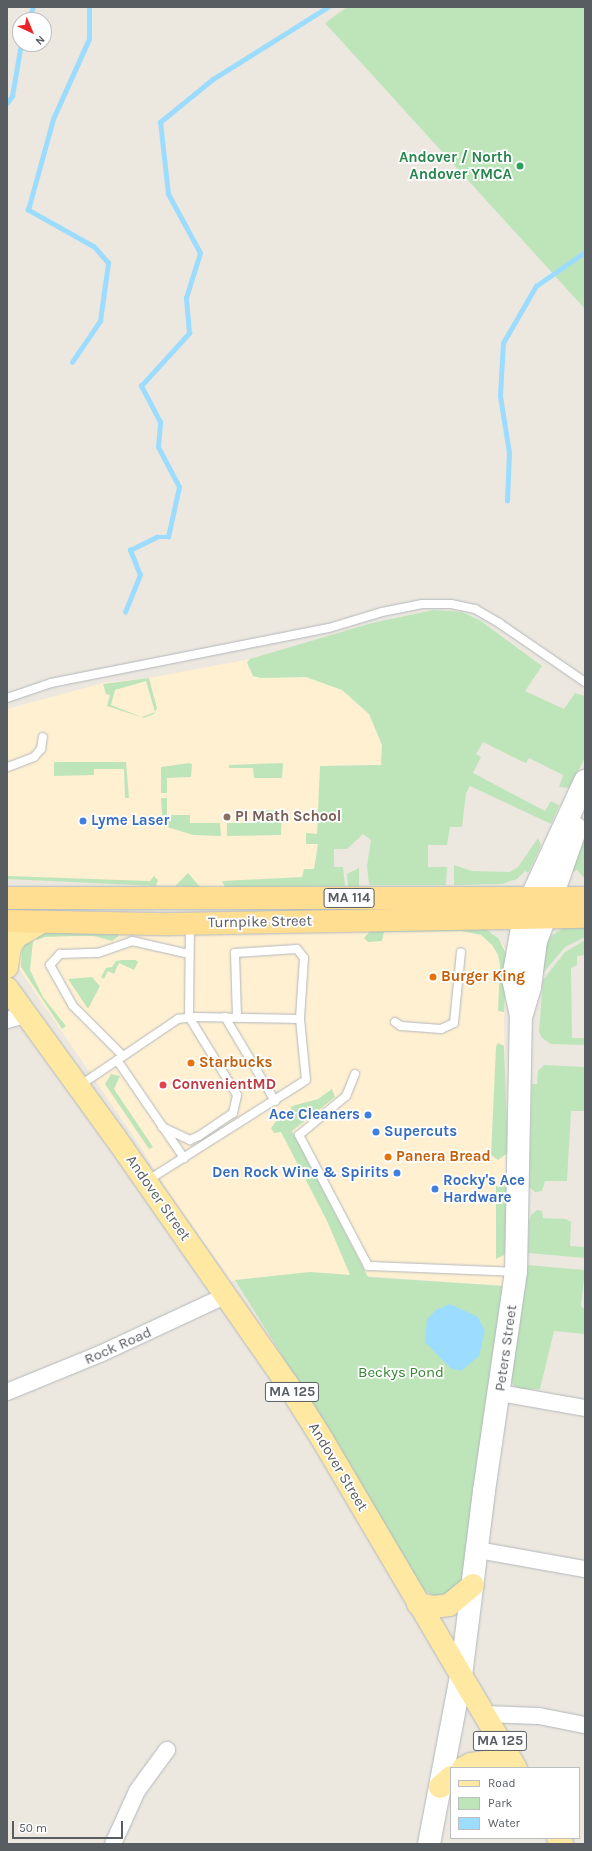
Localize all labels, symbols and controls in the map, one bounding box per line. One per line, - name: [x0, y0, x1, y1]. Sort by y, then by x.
- north arrow: [12, 12, 52, 52]
- text: N: [33, 33, 47, 48]
- place label: Andover / North Andover YMCA: [399, 148, 512, 183]
- marker: Andover / North Andover YMCA: [515, 161, 525, 171]
- place label: PI Math School: [235, 808, 341, 826]
- place label: Lyme Laser: [91, 812, 169, 830]
- marker: PI Math School: [222, 812, 232, 822]
- marker: Lyme Laser: [78, 816, 88, 826]
- road number: MA 114: [323, 886, 375, 910]
- street label: Turnpike Street: [208, 912, 312, 932]
- place label: Burger King: [441, 968, 525, 986]
- marker: Burger King: [428, 972, 438, 982]
- place label: Starbucks: [199, 1054, 272, 1072]
- marker: Starbucks: [186, 1058, 196, 1068]
- place label: ConvenientMD: [172, 1076, 276, 1094]
- marker: ConvenientMD: [157, 1079, 169, 1091]
- place label: Ace Cleaners: [269, 1106, 360, 1124]
- marker: Ace Cleaners: [363, 1110, 373, 1120]
- place label: Supercuts: [384, 1123, 457, 1141]
- marker: Supercuts: [371, 1127, 381, 1137]
- place label: Panera Bread: [396, 1148, 491, 1166]
- street label: Andover Street: [122, 1152, 194, 1244]
- marker: Panera Bread: [383, 1152, 393, 1162]
- place label: Den Rock Wine & Spirits: [212, 1164, 389, 1182]
- marker: Den Rock Wine & Spirits: [392, 1168, 402, 1178]
- place label: Rocky's Ace Hardware: [443, 1171, 525, 1206]
- marker: Rocky's Ace Hardware: [430, 1184, 440, 1194]
- street label: Peters Street: [491, 1303, 521, 1393]
- street label: Rock Road: [82, 1323, 154, 1369]
- park label: Beckys Pond: [358, 1364, 444, 1382]
- road number: MA 125: [264, 1380, 320, 1404]
- street label: Andover Street: [304, 1419, 372, 1515]
- road number: MA 125: [472, 1729, 528, 1753]
- legend: [450, 1767, 580, 1839]
- text: Road: [488, 1776, 516, 1790]
- text: Park: [488, 1796, 512, 1810]
- scale bar: [14, 1813, 125, 1839]
- text: Water: [488, 1816, 520, 1830]
- text: 50 m: [19, 1821, 47, 1835]

